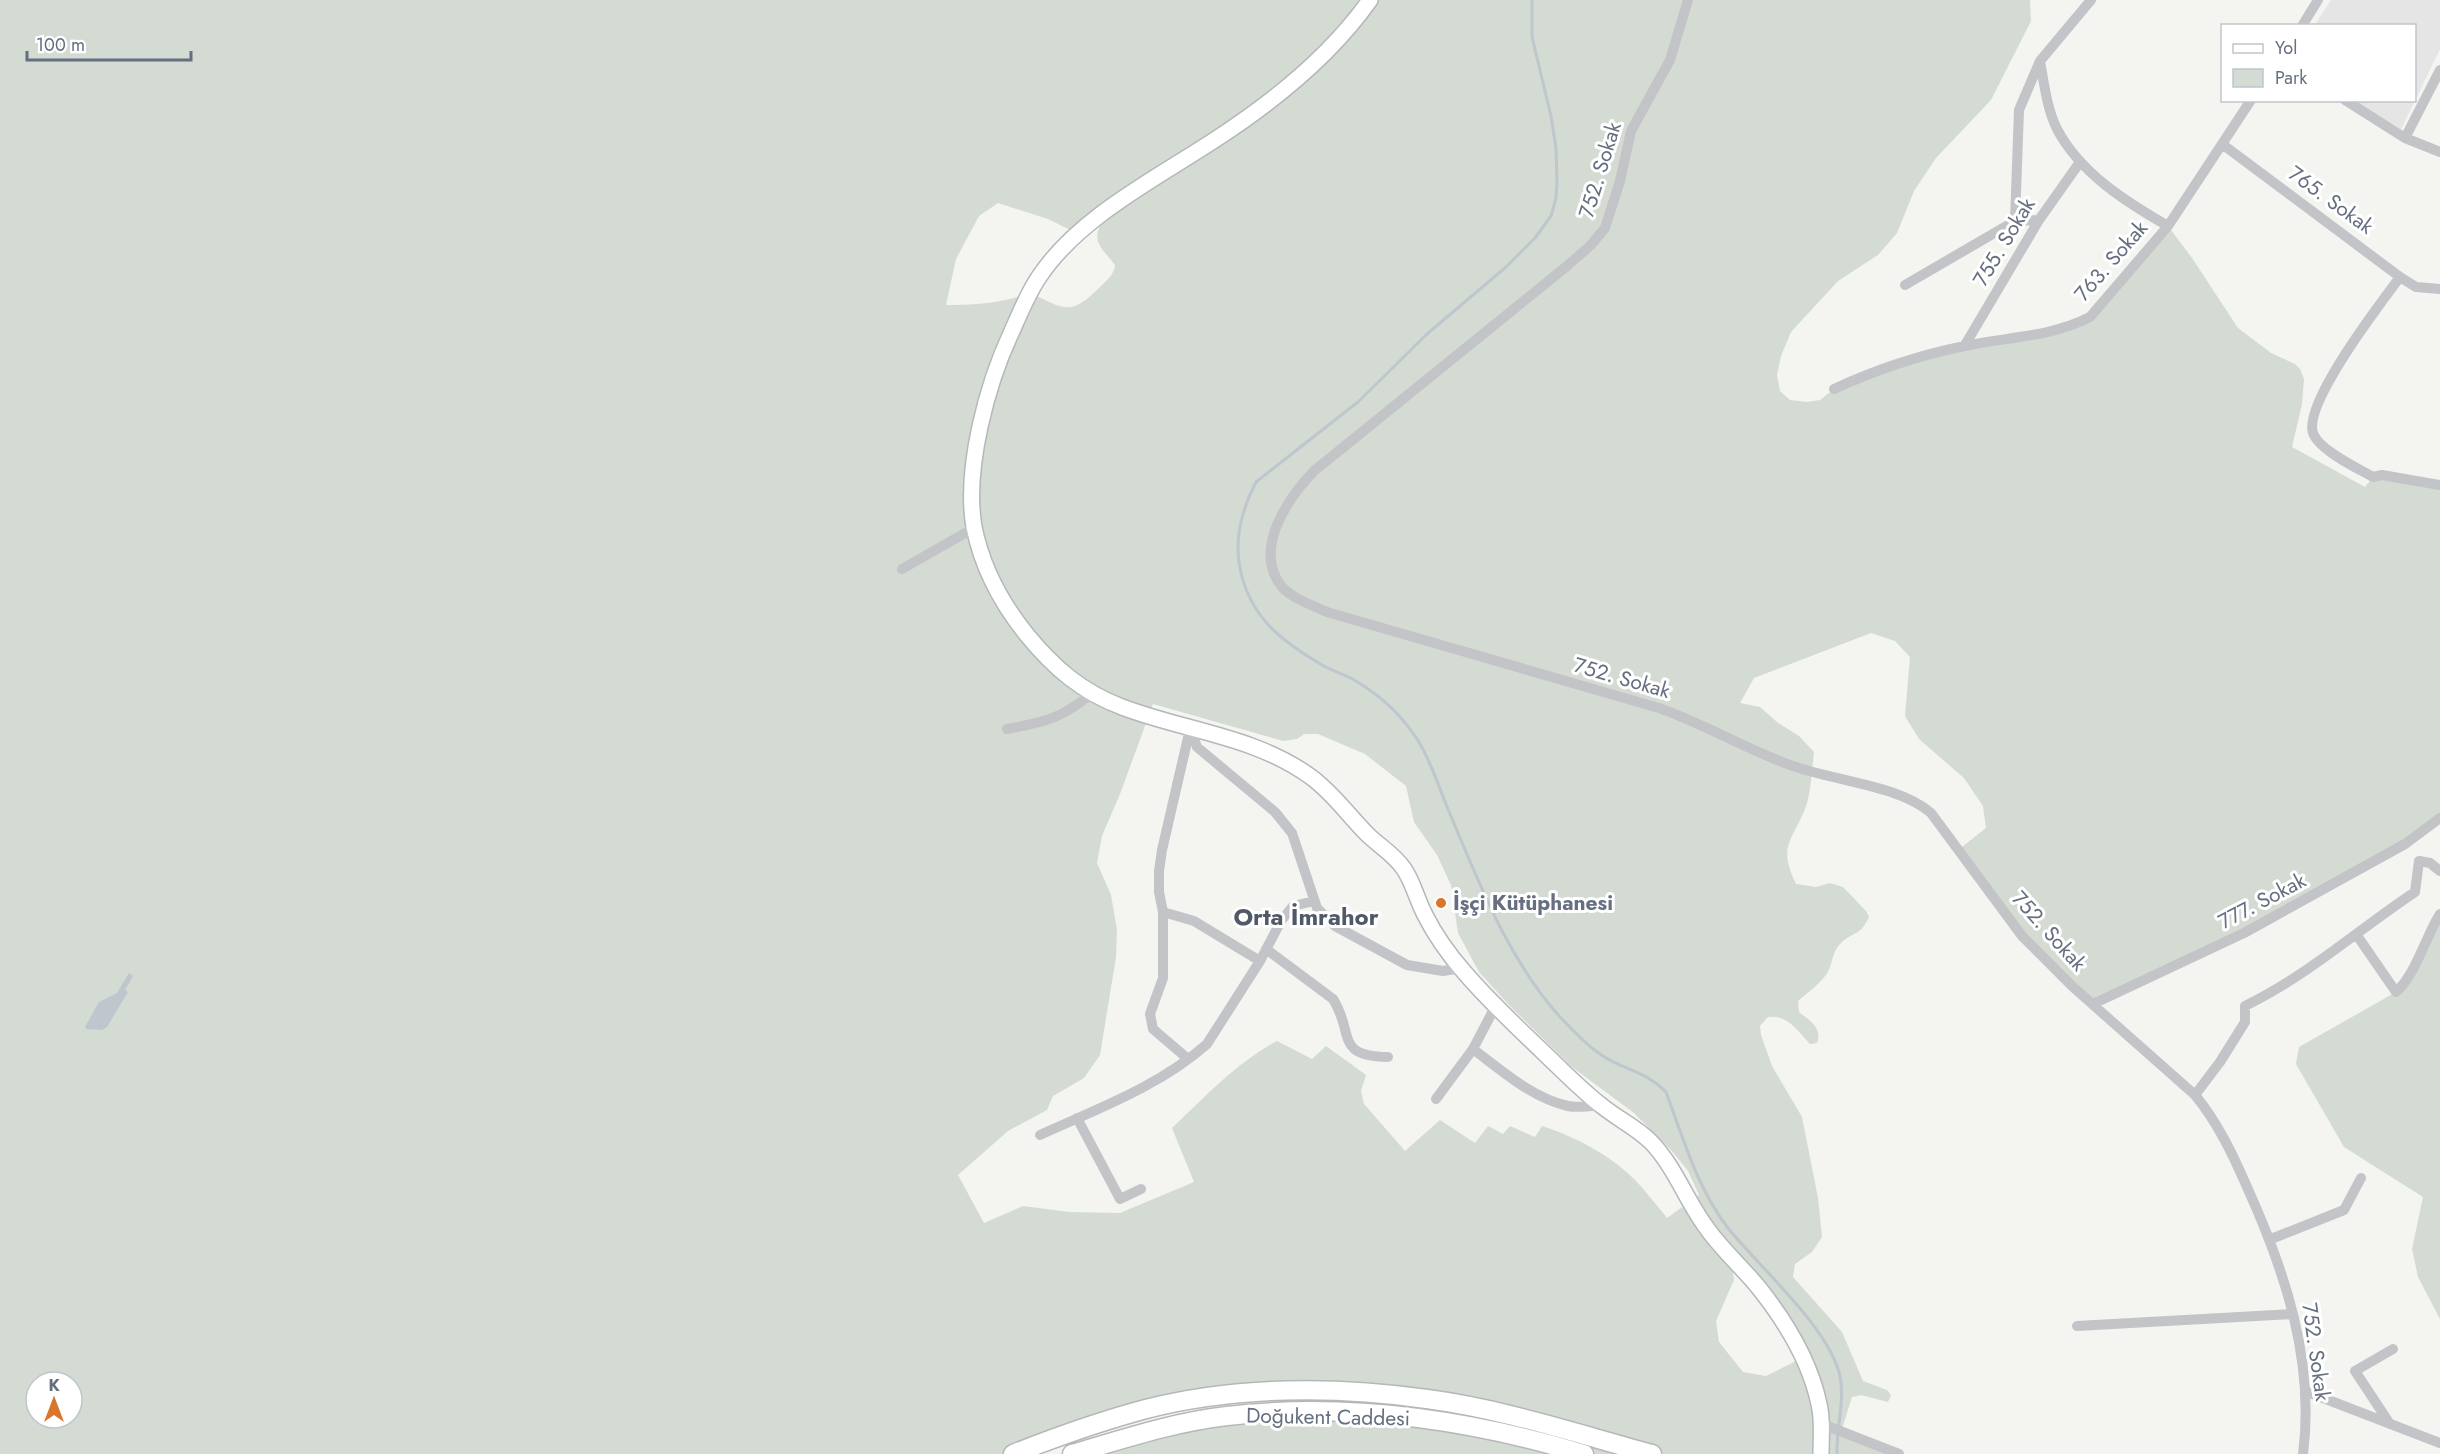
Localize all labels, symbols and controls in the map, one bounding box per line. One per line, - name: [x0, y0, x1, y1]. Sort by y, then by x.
- scale bar: [27, 24, 190, 62]
- legend: [2221, 24, 2416, 102]
- text: 100 m: [36, 32, 85, 58]
- text: Yol: [2275, 35, 2297, 61]
- text: Park: [2275, 65, 2307, 91]
- street label: 752. Sokak: [1571, 118, 1629, 222]
- street label: 765. Sokak: [2282, 159, 2381, 242]
- street label: 755. Sokak: [1966, 191, 2043, 292]
- street label: 763. Sokak: [2067, 213, 2155, 308]
- street label: 752. Sokak: [1570, 650, 1674, 706]
- street label: 777. Sokak: [2213, 865, 2312, 937]
- street label: 752. Sokak: [2005, 884, 2094, 978]
- place label: İşçi Kütüphanesi: [1453, 888, 1613, 918]
- marker: İşçi Kütüphanesi: [1434, 896, 1448, 910]
- district label: Orta İmrahor: [1233, 899, 1379, 934]
- street label: 752. Sokak: [2294, 1301, 2338, 1404]
- north arrow: [24, 1370, 84, 1430]
- text: K: [48, 1374, 60, 1397]
- street label: Doğukent Caddesi: [1246, 1401, 1410, 1433]

